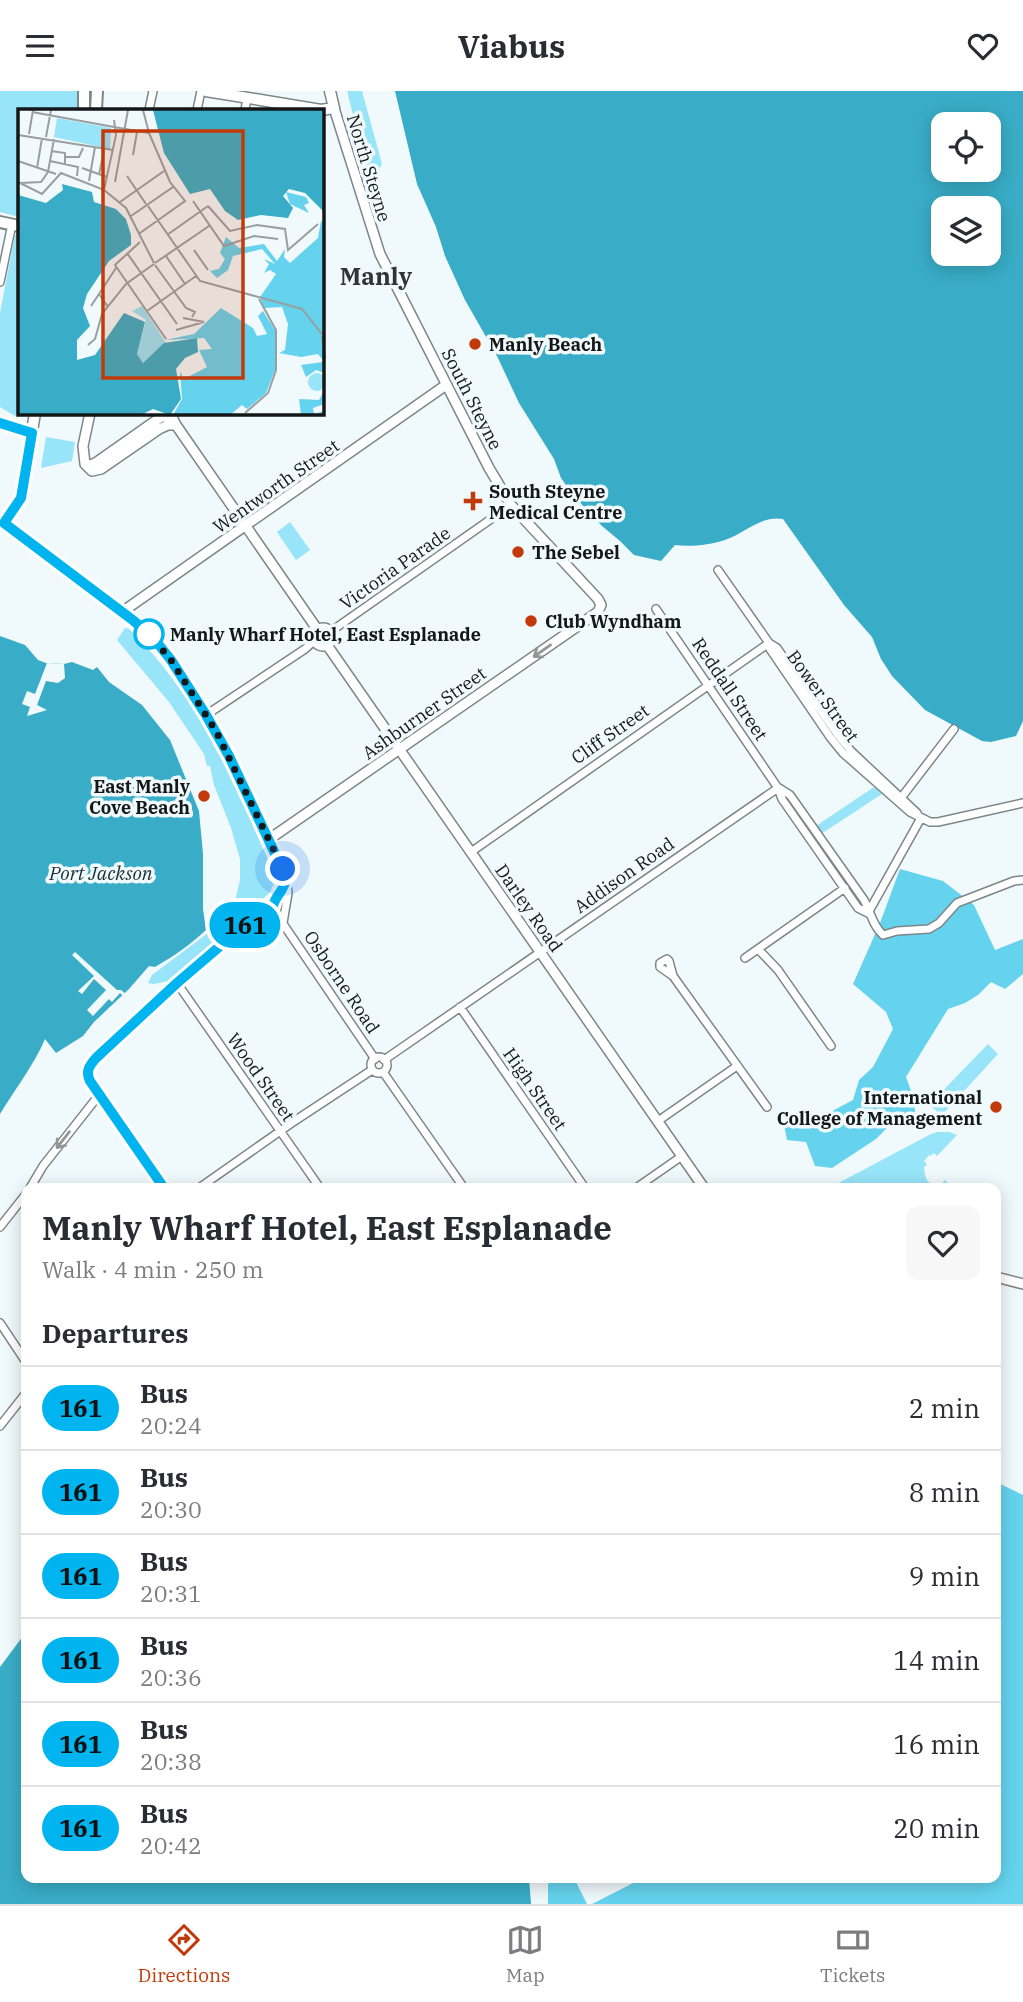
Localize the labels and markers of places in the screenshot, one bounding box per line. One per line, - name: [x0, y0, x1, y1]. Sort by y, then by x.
- place label: Manly Beach: [489, 333, 603, 356]
- marker: Manly Beach: [467, 336, 483, 352]
- place label: South Steyne Medical Centre: [489, 480, 622, 524]
- marker: South Steyne Medical Centre: [463, 491, 483, 511]
- place label: The Sebel: [532, 541, 620, 564]
- marker: The Sebel: [510, 544, 526, 560]
- place label: Club Wyndham: [545, 610, 682, 633]
- marker: Club Wyndham: [523, 613, 539, 629]
- marker: Manly Wharf Hotel, East Esplanade: [134, 619, 164, 649]
- place label: Manly Wharf Hotel, East Esplanade: [170, 623, 481, 646]
- place label: East Manly Cove Beach: [89, 775, 191, 819]
- marker: East Manly Cove Beach: [196, 788, 212, 804]
- place label: International College of Management: [777, 1086, 982, 1130]
- marker: International College of Management: [988, 1099, 1004, 1115]

